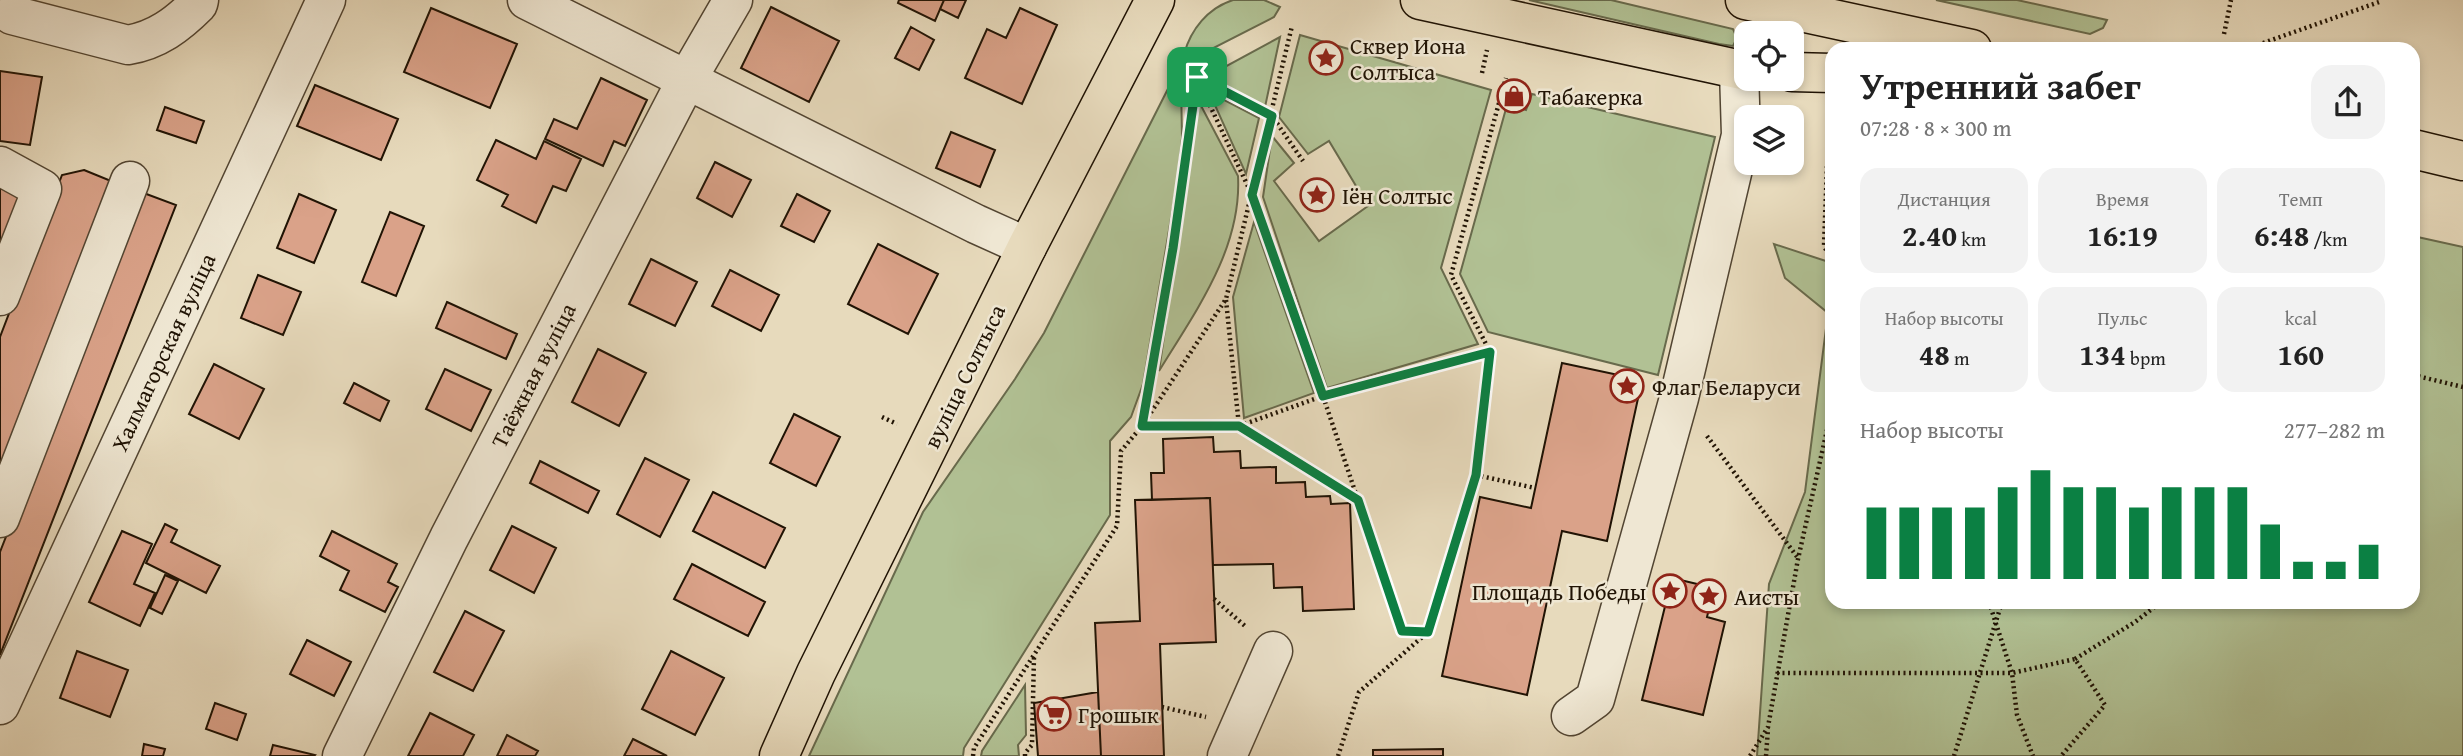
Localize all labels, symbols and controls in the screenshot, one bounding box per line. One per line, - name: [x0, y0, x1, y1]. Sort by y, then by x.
- map controls: [1734, 21, 1804, 175]
- button: locate: [1734, 21, 1804, 91]
- place label: Сквер Иона Солтыса: [1350, 29, 1466, 88]
- place icon: Сквер Иона Солтыса: [1307, 39, 1345, 77]
- pin: [1167, 47, 1227, 107]
- text: Утренний забег: [1860, 57, 2141, 113]
- icon: arrive: [1178, 58, 1216, 96]
- button: share: [2311, 65, 2385, 139]
- shop icon: Табакерка: [1495, 77, 1533, 115]
- place label: Табакерка: [1538, 80, 1643, 113]
- button: layers: [1734, 105, 1804, 175]
- text: 07:28 · 8 × 300 m: [1860, 111, 2012, 144]
- place icon: Іён Солтыс: [1298, 176, 1336, 214]
- place label: Іён Солтыс: [1342, 179, 1453, 212]
- text: Дистанция: [1898, 185, 1991, 213]
- text: Время: [2096, 185, 2149, 213]
- text: Темп: [2279, 185, 2323, 213]
- text: 2.40: [1902, 213, 1957, 257]
- text: 16:19: [2087, 213, 2158, 257]
- text: 6:48: [2254, 213, 2309, 257]
- text: km: [1957, 225, 1986, 253]
- text: /km: [2309, 225, 2348, 253]
- street label: Халмагорская вуліца: [103, 248, 223, 456]
- street label: Таёжная вуліца: [482, 297, 584, 453]
- street label: вуліца Солтыса: [915, 298, 1013, 454]
- text: Набор высоты: [1885, 304, 2004, 332]
- text: Пульс: [2098, 304, 2147, 332]
- text: kcal: [2285, 304, 2317, 332]
- text: 48: [1919, 332, 1950, 376]
- text: 134: [2079, 332, 2126, 376]
- text: 160: [2278, 332, 2324, 376]
- text: m: [1950, 344, 1970, 372]
- text: bpm: [2126, 344, 2166, 372]
- place icon: Флаг Беларуси: [1608, 367, 1646, 405]
- place label: Флаг Беларуси: [1652, 370, 1801, 403]
- text: Набор высоты: [1860, 413, 2004, 446]
- text: 277–282 m: [2284, 413, 2385, 446]
- place icon: Площадь Победы: [1651, 572, 1689, 610]
- place label: Площадь Победы: [1472, 575, 1646, 608]
- place icon: Аисты: [1690, 577, 1728, 615]
- place label: Аисты: [1734, 580, 1799, 613]
- supermarket icon: Грошык: [1035, 695, 1073, 733]
- place label: Грошык: [1078, 698, 1159, 731]

